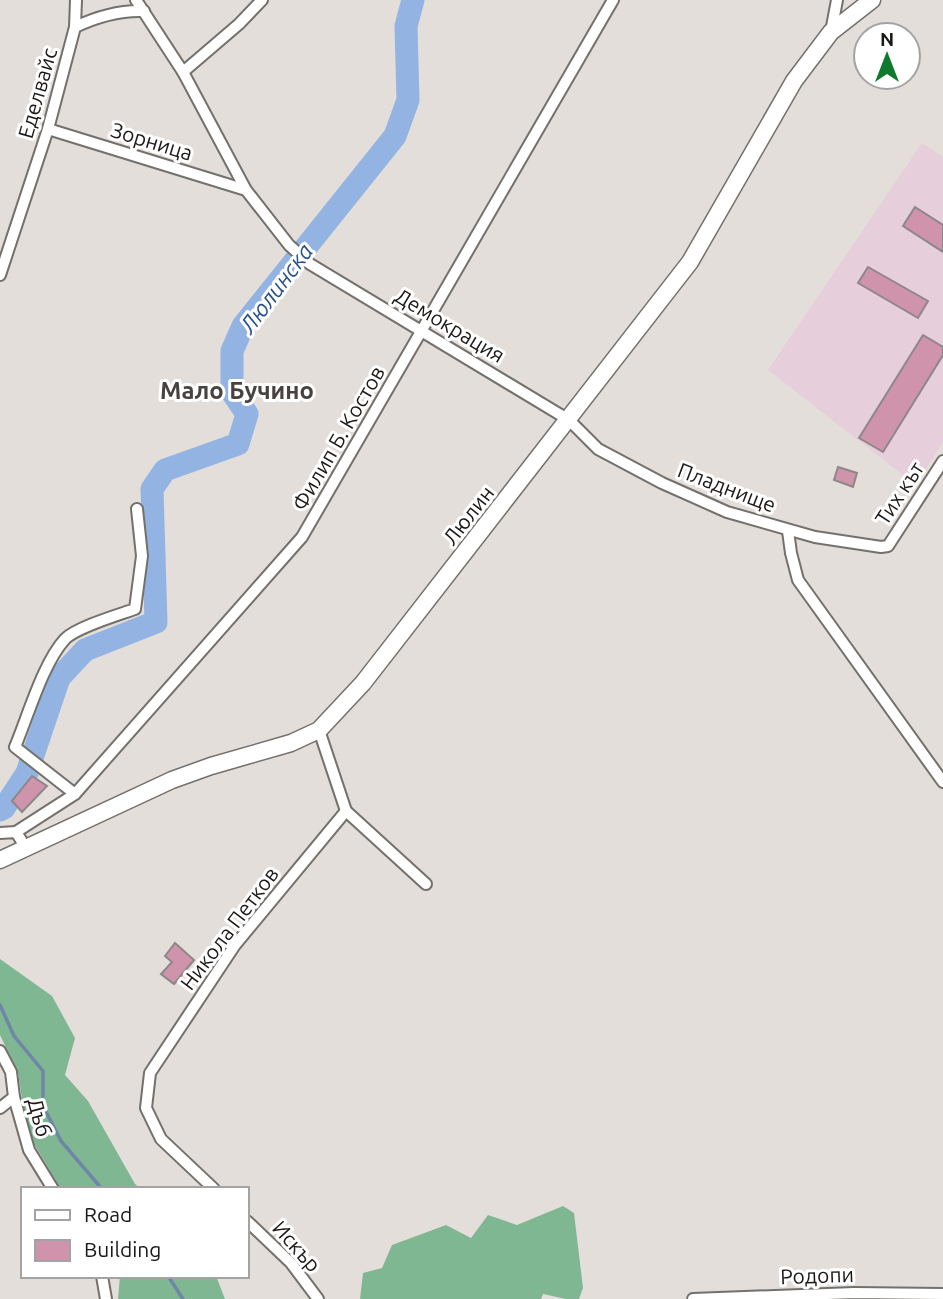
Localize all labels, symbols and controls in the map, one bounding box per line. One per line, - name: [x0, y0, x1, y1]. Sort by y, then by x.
- north arrow: [852, 21, 922, 91]
- text: N: [880, 28, 894, 50]
- street label: Еделвайс: [13, 45, 61, 141]
- street label: Зорница: [108, 117, 196, 165]
- water label: Люлинска: [234, 239, 318, 338]
- street label: Демокрация: [391, 283, 509, 367]
- street label: Филип Б. Костов: [287, 362, 389, 514]
- district label: Мало Бучино: [160, 377, 314, 404]
- street label: Пладнище: [674, 457, 780, 517]
- street label: Тих кът: [870, 457, 929, 529]
- street label: Люлин: [438, 481, 498, 549]
- street label: Никола Петков: [175, 862, 283, 994]
- street label: Дъб: [23, 1095, 57, 1139]
- legend: [21, 1187, 248, 1278]
- text: Road: [84, 1202, 132, 1226]
- street label: Искър: [268, 1216, 326, 1276]
- text: Building: [84, 1237, 161, 1261]
- street label: Родопи: [780, 1262, 854, 1288]

